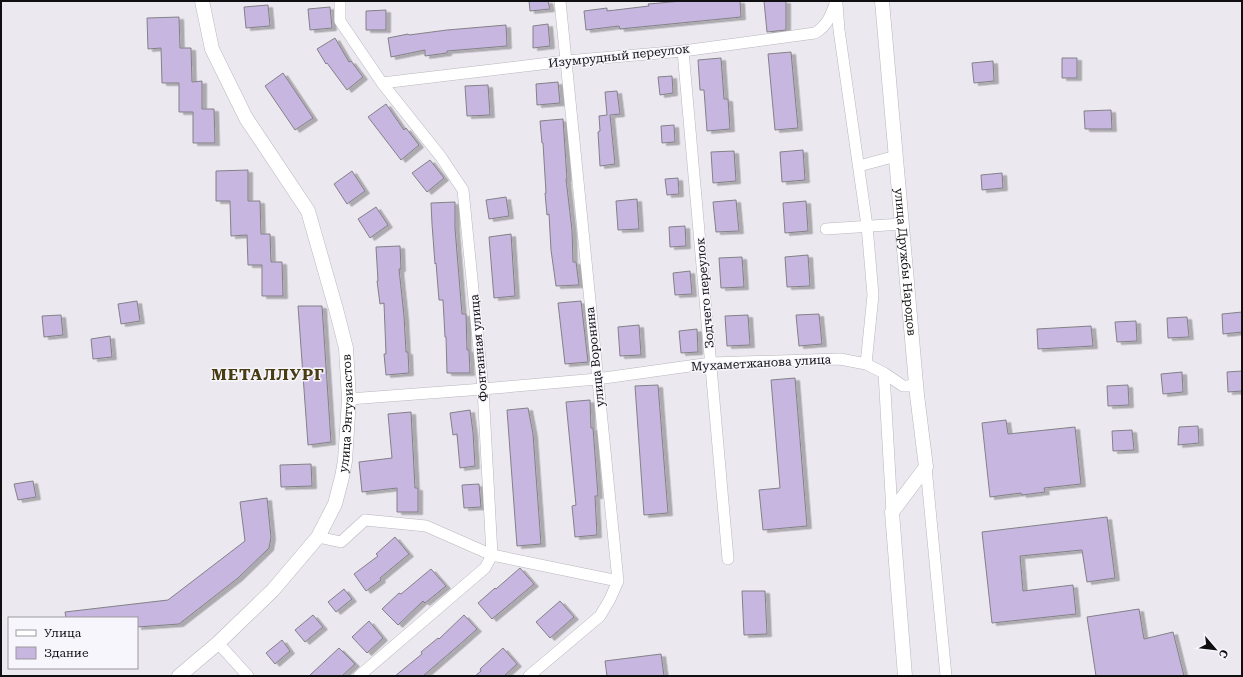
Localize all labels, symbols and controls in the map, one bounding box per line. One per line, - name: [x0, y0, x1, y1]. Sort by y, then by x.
- street label: Изумрудный переулок: [548, 42, 691, 70]
- street label: улица Дружбы Народов: [892, 187, 919, 337]
- street label: Зодчего переулок: [693, 237, 717, 349]
- street label: Фонтанная улица: [467, 293, 491, 402]
- street label: улица Воронина: [583, 306, 607, 408]
- street label: Мухаметжанова улица: [691, 352, 832, 374]
- street label: улица Энтузиастов: [336, 354, 356, 474]
- district label: МЕТАЛЛУРГ: [211, 365, 325, 384]
- legend: [8, 617, 138, 669]
- text: Улица: [44, 626, 82, 640]
- north arrow: [1195, 629, 1235, 669]
- text: Здание: [44, 646, 89, 660]
- text: С: [1216, 647, 1231, 660]

